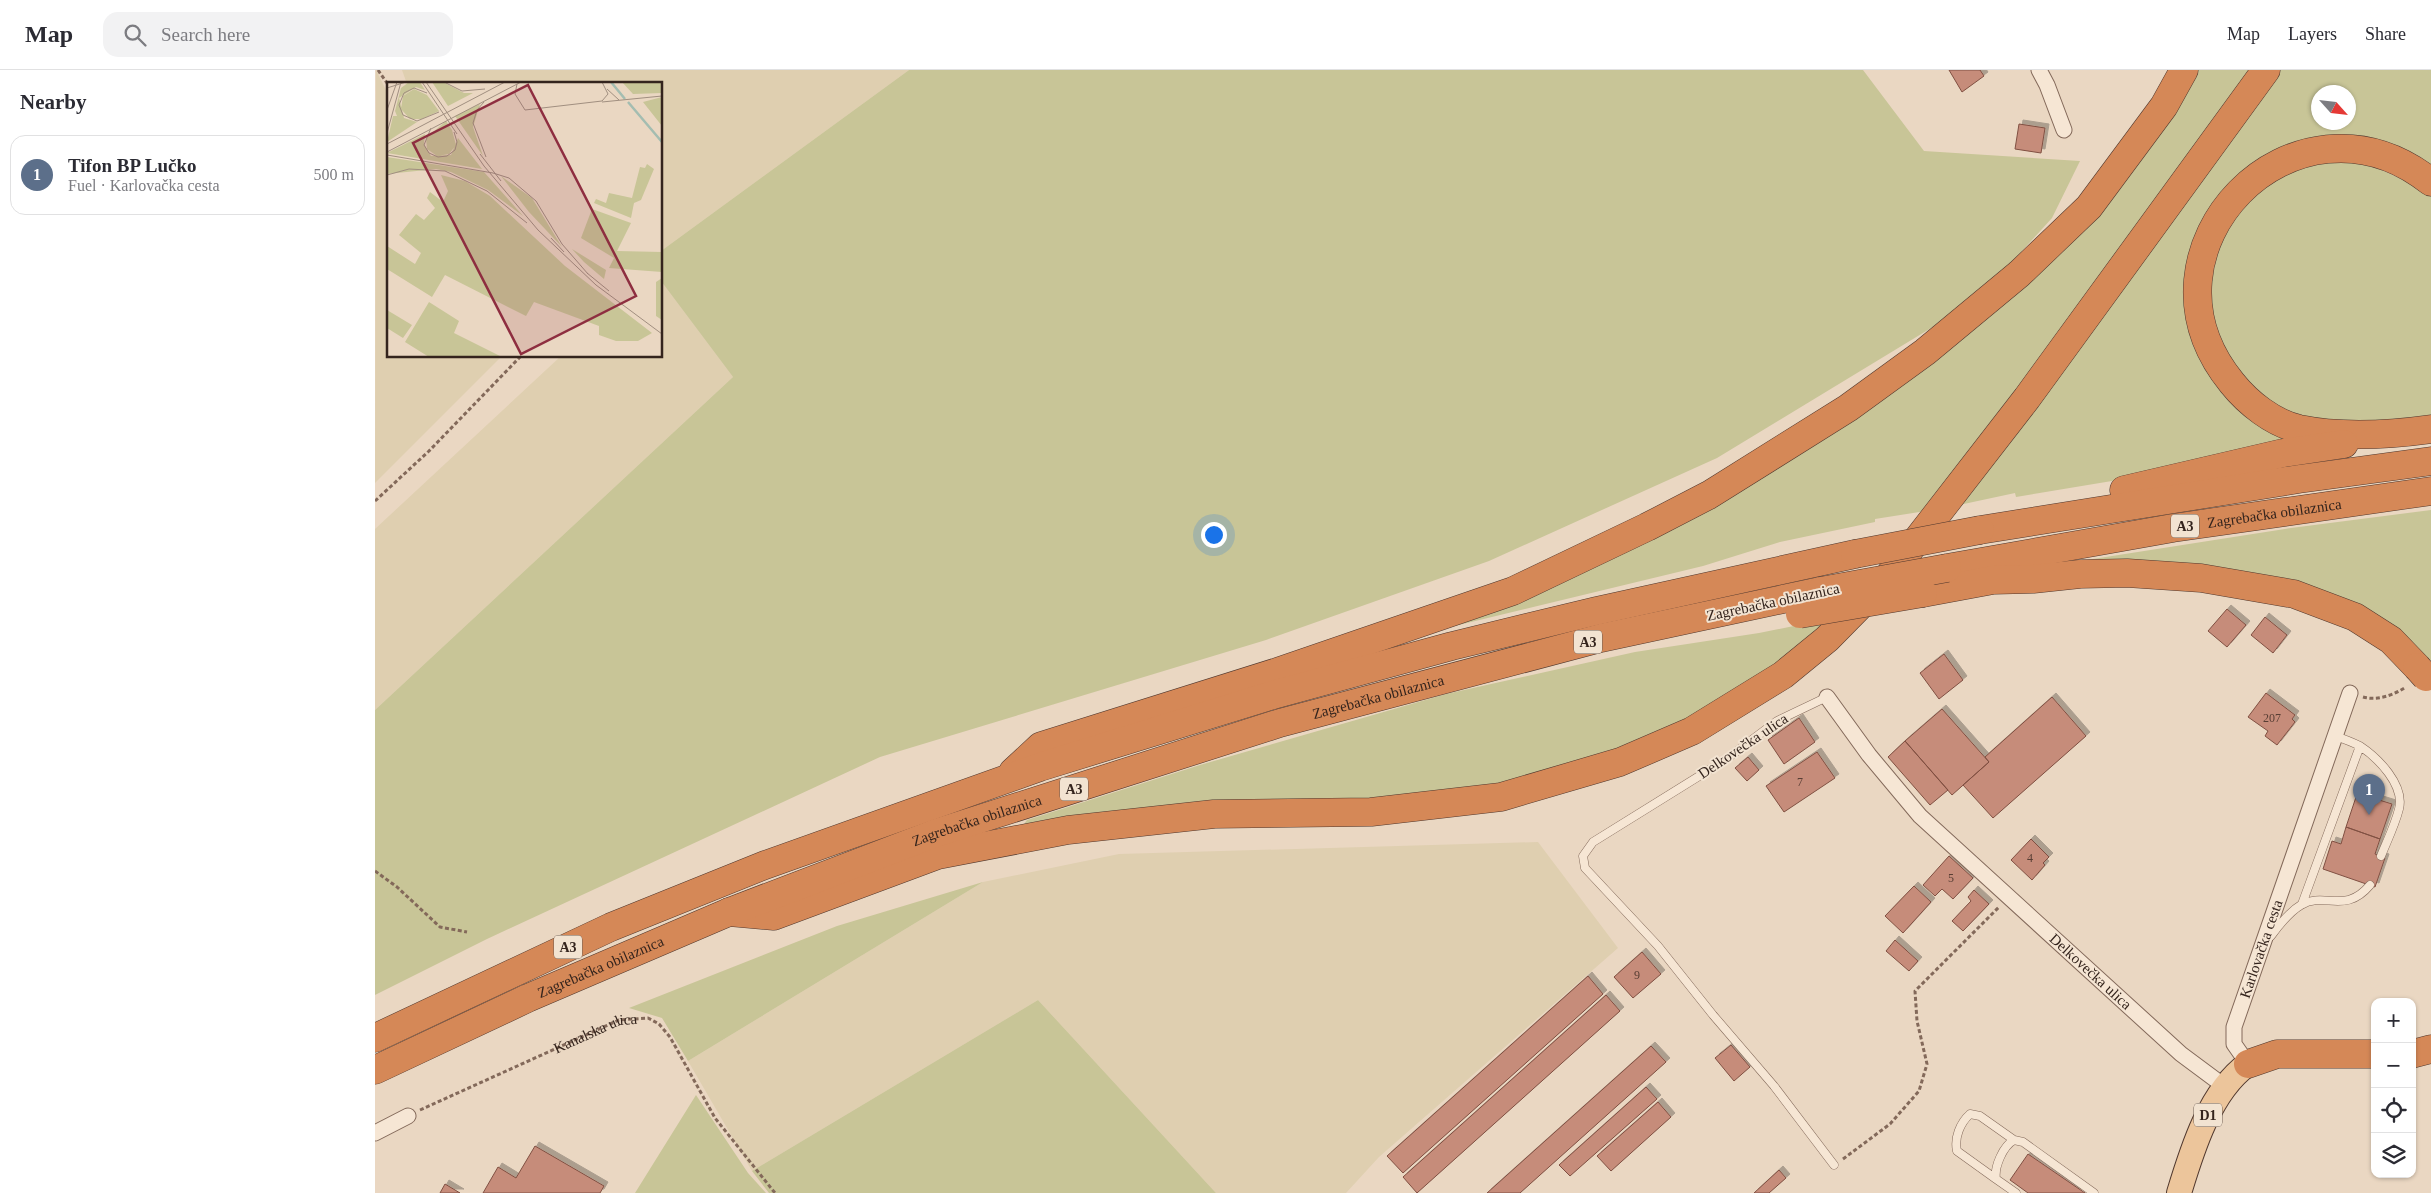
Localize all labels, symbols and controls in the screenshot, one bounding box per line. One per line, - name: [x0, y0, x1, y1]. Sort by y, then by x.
- search box: [103, 12, 453, 57]
- text: Map: [25, 21, 73, 47]
- icon: search: [121, 21, 149, 49]
- text: Search here: [161, 24, 250, 45]
- text: Map: [2227, 24, 2260, 44]
- text: Layers: [2288, 24, 2337, 44]
- text: Share: [2365, 24, 2406, 44]
- inset map: [387, 82, 663, 358]
- north arrow: [2311, 85, 2356, 130]
- text: Nearby: [20, 90, 87, 114]
- text: Tifon BP Lučko: [68, 155, 196, 176]
- text: 1: [33, 166, 41, 183]
- text: 500 m: [314, 166, 354, 183]
- text: Fuel · Karlovačka cesta: [68, 177, 219, 194]
- street label: Zagrebačka obilaznica: [2206, 496, 2343, 531]
- road number: A3: [2171, 514, 2199, 538]
- your location: [1201, 522, 1227, 548]
- street label: Zagrebačka obilaznica: [1705, 580, 1841, 624]
- road number: A3: [1574, 630, 1602, 654]
- street label: Zagrebačka obilaznica: [1311, 672, 1446, 722]
- street label: Delkovečka ulica: [1695, 710, 1791, 782]
- house number: 207: [2263, 711, 2281, 725]
- pin: 1: [2353, 774, 2385, 815]
- house number: 7: [1797, 775, 1803, 789]
- road number: A3: [1060, 778, 1088, 801]
- street label: Zagrebačka obilaznica: [910, 792, 1044, 849]
- house number: 4: [2027, 851, 2033, 865]
- house number: 5: [1948, 871, 1954, 885]
- street label: Karlovačka cesta: [2237, 897, 2286, 1000]
- street label: Delkovečka ulica: [2047, 930, 2135, 1013]
- street label: Zagrebačka obilaznica: [535, 933, 666, 1001]
- road number: A3: [554, 936, 582, 959]
- house number: 9: [1634, 968, 1640, 982]
- map controls: [2371, 998, 2416, 1178]
- button: +: [2371, 998, 2416, 1043]
- street label: Kanalska ulica: [551, 1011, 638, 1056]
- button: −: [2371, 1043, 2416, 1088]
- button: locate: [2371, 1088, 2416, 1133]
- road number: D1: [2194, 1104, 2222, 1126]
- button: layers: [2371, 1133, 2416, 1178]

